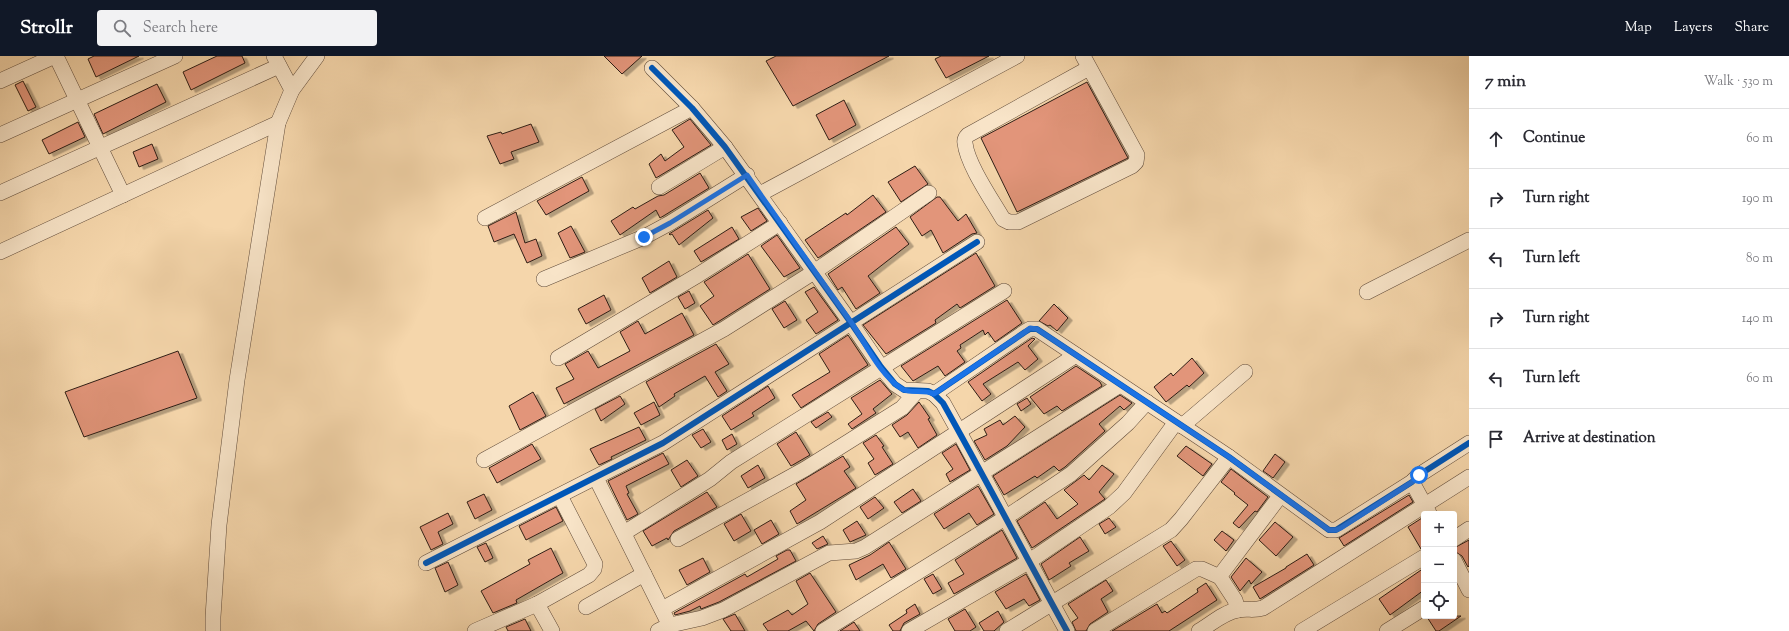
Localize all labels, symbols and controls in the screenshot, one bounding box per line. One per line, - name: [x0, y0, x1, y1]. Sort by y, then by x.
- search box: [97, 10, 377, 46]
- text: Strollr: [20, 15, 73, 42]
- icon: search: [111, 17, 133, 39]
- text: Search here: [143, 18, 218, 39]
- text: Map: [1625, 18, 1652, 38]
- text: Layers: [1674, 18, 1712, 38]
- text: Share: [1734, 18, 1769, 38]
- text: 7 min: [1485, 70, 1526, 94]
- text: Walk · 530 m: [1704, 73, 1773, 91]
- icon: ahead: [1485, 128, 1507, 150]
- text: Continue: [1523, 128, 1585, 149]
- text: 60 m: [1746, 130, 1773, 148]
- icon: right: [1485, 188, 1507, 210]
- text: Turn right: [1523, 188, 1589, 209]
- text: 190 m: [1742, 190, 1773, 208]
- route end: [635, 228, 653, 246]
- icon: left: [1485, 248, 1507, 270]
- text: Turn left: [1523, 248, 1580, 269]
- text: 80 m: [1746, 250, 1773, 268]
- icon: right: [1485, 308, 1507, 330]
- text: Turn right: [1523, 308, 1589, 329]
- text: 140 m: [1742, 310, 1773, 328]
- icon: left: [1485, 368, 1507, 390]
- text: Turn left: [1523, 368, 1580, 389]
- text: 60 m: [1746, 370, 1773, 388]
- icon: arrive: [1485, 428, 1507, 450]
- text: Arrive at destination: [1523, 428, 1656, 449]
- route start: [1410, 466, 1428, 484]
- map controls: [1421, 511, 1457, 619]
- button: +: [1421, 511, 1457, 547]
- button: −: [1421, 547, 1457, 583]
- button: locate: [1421, 583, 1457, 619]

